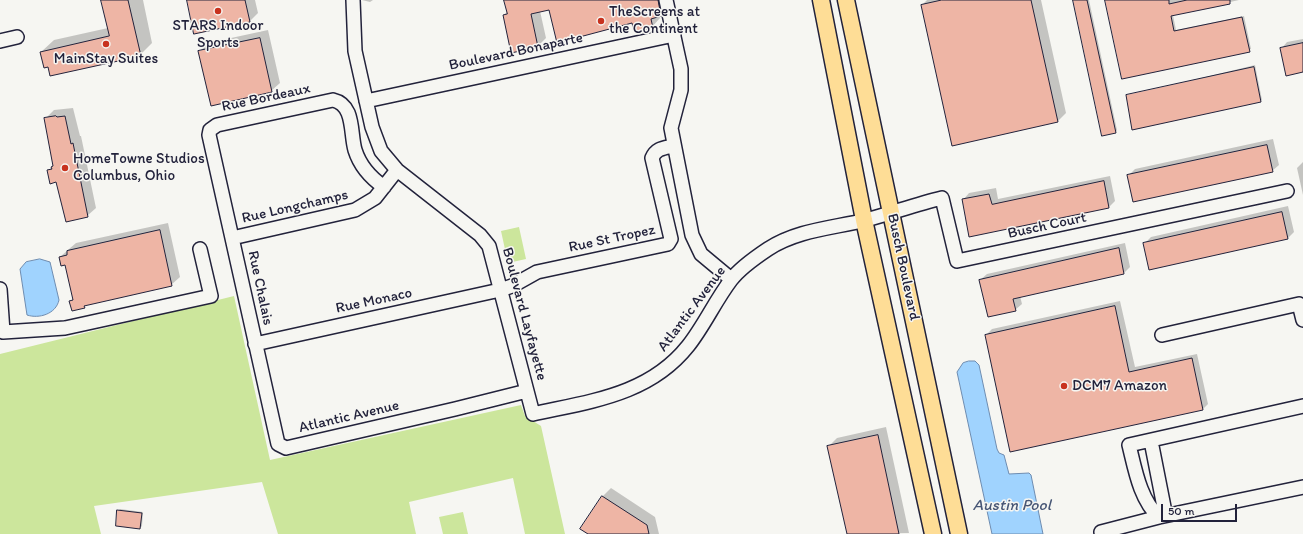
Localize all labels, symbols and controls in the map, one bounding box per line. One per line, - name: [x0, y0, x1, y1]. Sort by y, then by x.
- place label: TheScreens at the Continent: [609, 3, 700, 38]
- marker: STARS Indoor Sports: [213, 6, 223, 16]
- marker: TheScreens at the Continent: [596, 16, 606, 26]
- place label: STARS Indoor Sports: [173, 17, 263, 52]
- street label: Boulevard Bonaparte: [447, 29, 585, 75]
- marker: MainStay Suites: [101, 39, 111, 49]
- place label: MainStay Suites: [54, 50, 158, 68]
- street label: Rue Bordeaux: [220, 80, 312, 116]
- place label: HomeTowne Studios Columbus, Ohio: [73, 150, 205, 185]
- marker: HomeTowne Studios Columbus, Ohio: [60, 163, 70, 173]
- street label: Rue Longchamps: [240, 186, 350, 228]
- street label: Busch Court: [1006, 209, 1088, 243]
- street label: Busch Boulevard: [883, 212, 923, 322]
- street label: Rue St Tropez: [567, 221, 657, 257]
- street label: Boulevard Layfayette: [498, 246, 550, 382]
- street label: Rue Chalais: [243, 249, 277, 327]
- street label: Atlantic Avenue: [654, 263, 730, 355]
- street label: Rue Monaco: [334, 284, 414, 318]
- place label: DCM7 Amazon: [1072, 377, 1167, 395]
- marker: DCM7 Amazon: [1059, 381, 1069, 391]
- street label: Atlantic Avenue: [297, 397, 401, 437]
- water label: Austin Pool: [973, 496, 1051, 516]
- scale bar: [1163, 496, 1239, 522]
- text: 50 m: [1168, 504, 1194, 518]

